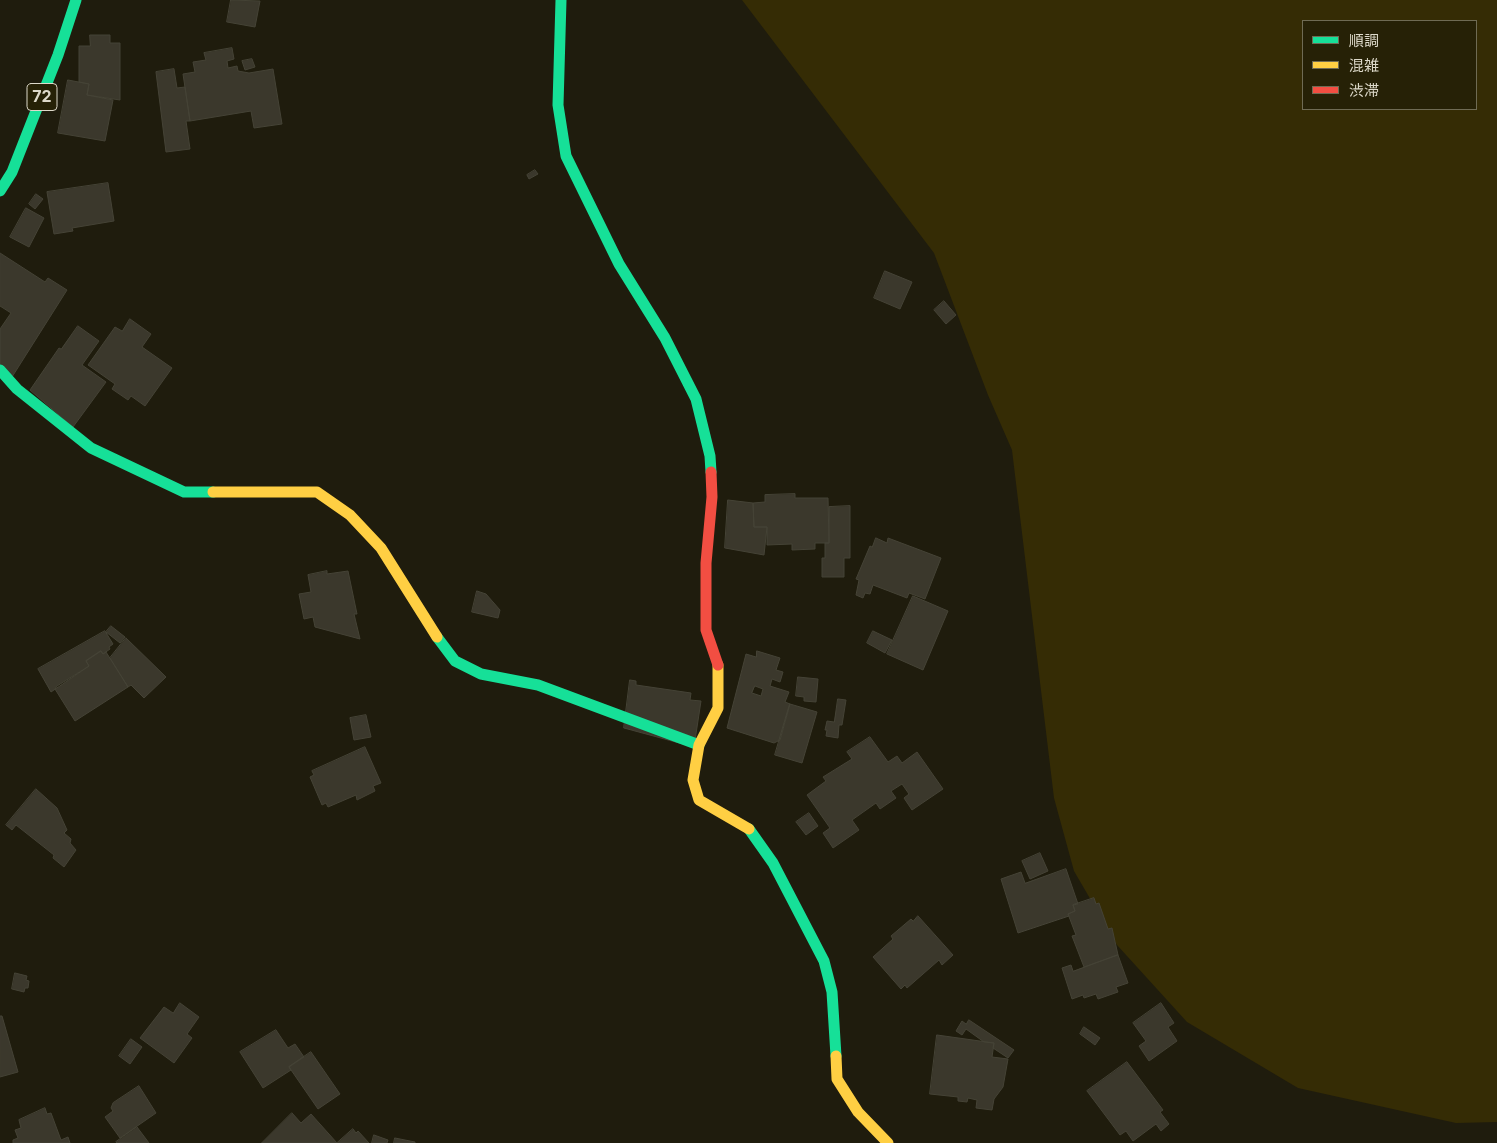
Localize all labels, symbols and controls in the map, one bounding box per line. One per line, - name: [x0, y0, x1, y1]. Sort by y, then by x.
- legend: [1302, 20, 1477, 110]
- text: 順調: [1349, 31, 1379, 50]
- text: 混雑: [1349, 56, 1379, 75]
- text: 渋滞: [1349, 81, 1379, 100]
- road number: 72: [27, 84, 57, 110]

